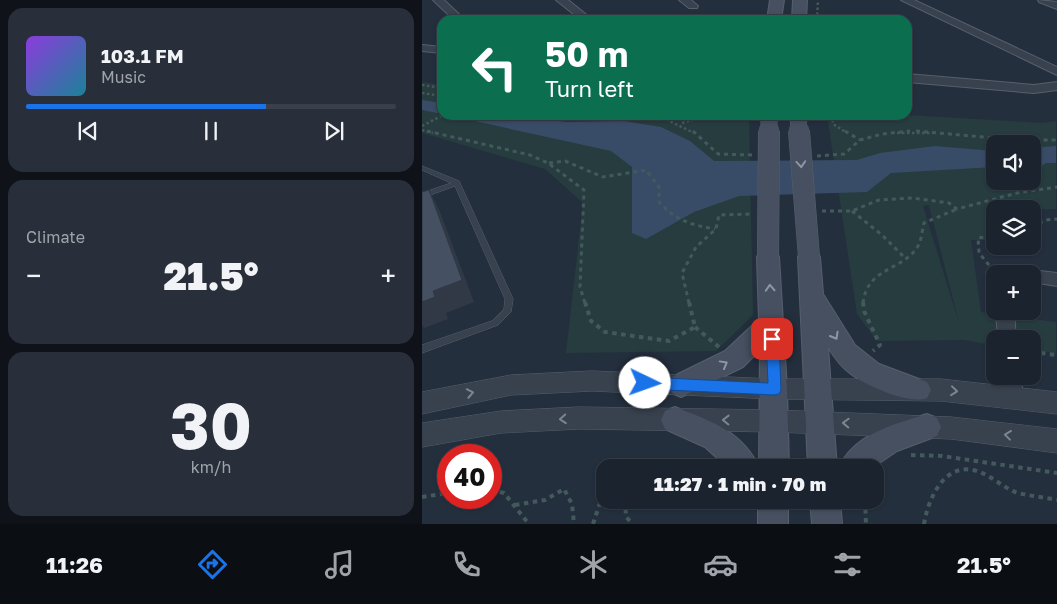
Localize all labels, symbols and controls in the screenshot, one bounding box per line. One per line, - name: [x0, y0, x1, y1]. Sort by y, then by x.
- text: 50 m: [545, 33, 628, 75]
- icon: left: [462, 35, 527, 100]
- text: 103.1 FM: [101, 44, 184, 67]
- text: Music: [101, 67, 146, 87]
- text: Turn left: [545, 75, 634, 102]
- icon: previous: [74, 117, 102, 145]
- icon: pause: [197, 117, 225, 145]
- icon: next: [320, 117, 348, 145]
- map controls: [986, 135, 1041, 385]
- button: sound: [986, 135, 1041, 190]
- one-way arrow: [795, 160, 806, 168]
- button: layers: [986, 200, 1041, 255]
- text: Climate: [26, 227, 85, 247]
- text: 21.5°: [164, 253, 258, 298]
- text: −: [26, 259, 41, 292]
- text: +: [381, 259, 396, 292]
- button: +: [986, 265, 1041, 320]
- one-way arrow: [764, 284, 775, 292]
- pin: [751, 318, 793, 360]
- icon: arrive: [758, 325, 786, 353]
- button: −: [986, 330, 1041, 385]
- one-way arrow: [829, 331, 839, 340]
- position arrow: [618, 356, 670, 408]
- one-way arrow: [719, 360, 728, 370]
- text: 30: [170, 385, 252, 463]
- one-way arrow: [950, 385, 958, 396]
- one-way arrow: [465, 389, 474, 399]
- one-way arrow: [559, 413, 567, 424]
- one-way arrow: [722, 415, 730, 425]
- one-way arrow: [842, 418, 850, 429]
- one-way arrow: [1004, 430, 1012, 441]
- speed limit sign: 40: [437, 444, 502, 509]
- text: km/h: [191, 457, 231, 477]
- text: 11:27 · 1 min · 70 m: [654, 472, 826, 495]
- icon: directions: [195, 547, 230, 582]
- icon: music: [322, 547, 357, 582]
- icon: phone: [449, 547, 484, 582]
- icon: climate: [576, 547, 611, 582]
- icon: car: [703, 547, 738, 582]
- icon: filters: [830, 547, 865, 582]
- text: 11:26: [46, 551, 103, 578]
- text: 21.5°: [957, 551, 1011, 578]

